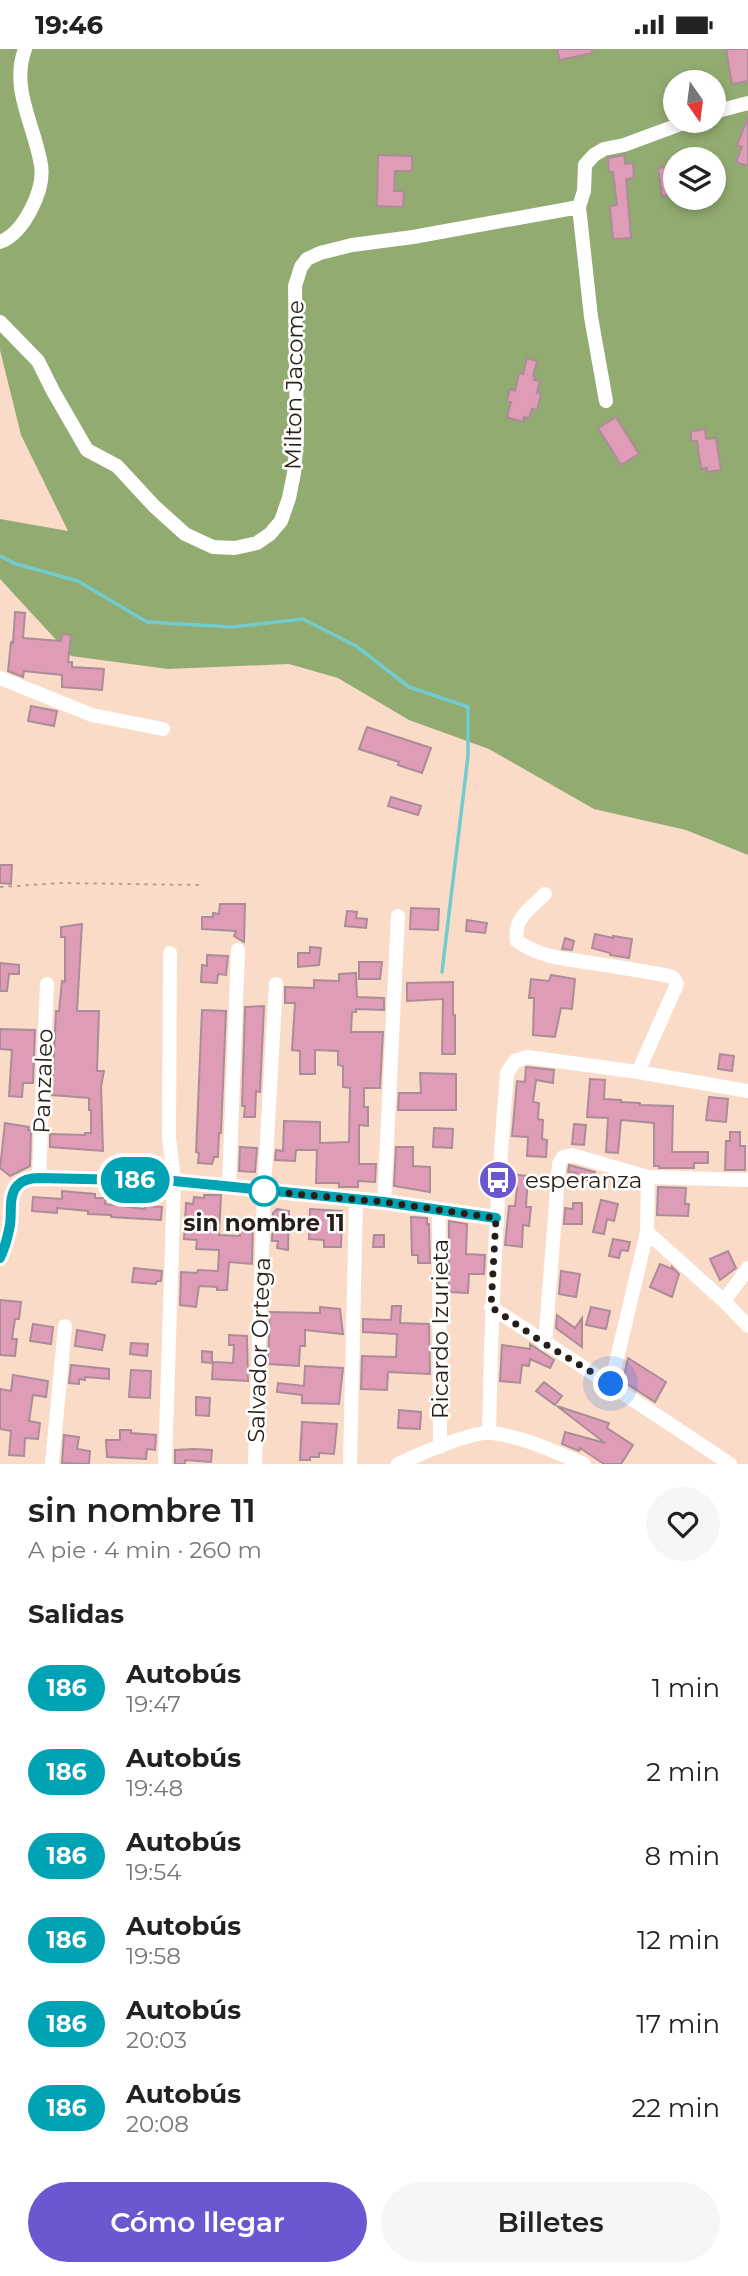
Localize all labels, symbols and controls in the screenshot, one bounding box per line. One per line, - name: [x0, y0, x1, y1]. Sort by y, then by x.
- text: 19:46: [35, 9, 103, 41]
- north arrow: [663, 70, 726, 133]
- map controls: [663, 70, 726, 210]
- button: layers: [663, 147, 726, 210]
- street label: Milton Jacome: [279, 300, 309, 470]
- street label: Panzaleo: [27, 1028, 59, 1134]
- line badge: 186: [95, 1157, 175, 1203]
- bus stop icon: esperanza: [477, 1159, 519, 1201]
- text: 186: [115, 1165, 155, 1194]
- place label: esperanza: [525, 1166, 642, 1194]
- marker: sin nombre 11: [249, 1176, 279, 1206]
- place label: sin nombre 11: [183, 1209, 345, 1237]
- street label: Ricardo Izurieta: [426, 1239, 454, 1419]
- street label: Salvador Ortega: [242, 1257, 276, 1443]
- your location: [593, 1366, 628, 1401]
- button: heart: [646, 1487, 720, 1561]
- text: sin nombre 11: [28, 1490, 256, 1530]
- text: A pie · 4 min · 260 m: [28, 1536, 262, 1564]
- text: Salidas: [28, 1598, 124, 1630]
- text: Autobús: [126, 1658, 241, 1690]
- text: 1 min: [652, 1672, 720, 1704]
- text: 186: [46, 1673, 87, 1702]
- text: 19:47: [126, 1690, 181, 1718]
- text: Autobús: [126, 1742, 241, 1774]
- text: 2 min: [646, 1756, 720, 1788]
- text: 186: [46, 1757, 87, 1786]
- text: 19:48: [126, 1774, 183, 1802]
- text: Autobús: [126, 1826, 241, 1858]
- text: 8 min: [644, 1840, 720, 1872]
- text: 186: [46, 1841, 87, 1870]
- text: 19:54: [126, 1858, 181, 1886]
- text: Autobús: [126, 1910, 241, 1942]
- text: 12 min: [637, 1924, 720, 1956]
- text: 186: [46, 1925, 87, 1954]
- text: 19:58: [126, 1942, 181, 1970]
- text: Autobús: [126, 1994, 241, 2026]
- text: 17 min: [636, 2008, 720, 2040]
- text: 186: [46, 2009, 87, 2038]
- text: 20:03: [126, 2026, 187, 2054]
- text: Autobús: [126, 2078, 241, 2110]
- text: 22 min: [631, 2092, 720, 2124]
- text: 186: [46, 2093, 87, 2122]
- text: 20:08: [126, 2110, 189, 2138]
- button: Cómo llegar: [28, 2182, 367, 2262]
- button: Billetes: [381, 2182, 720, 2262]

